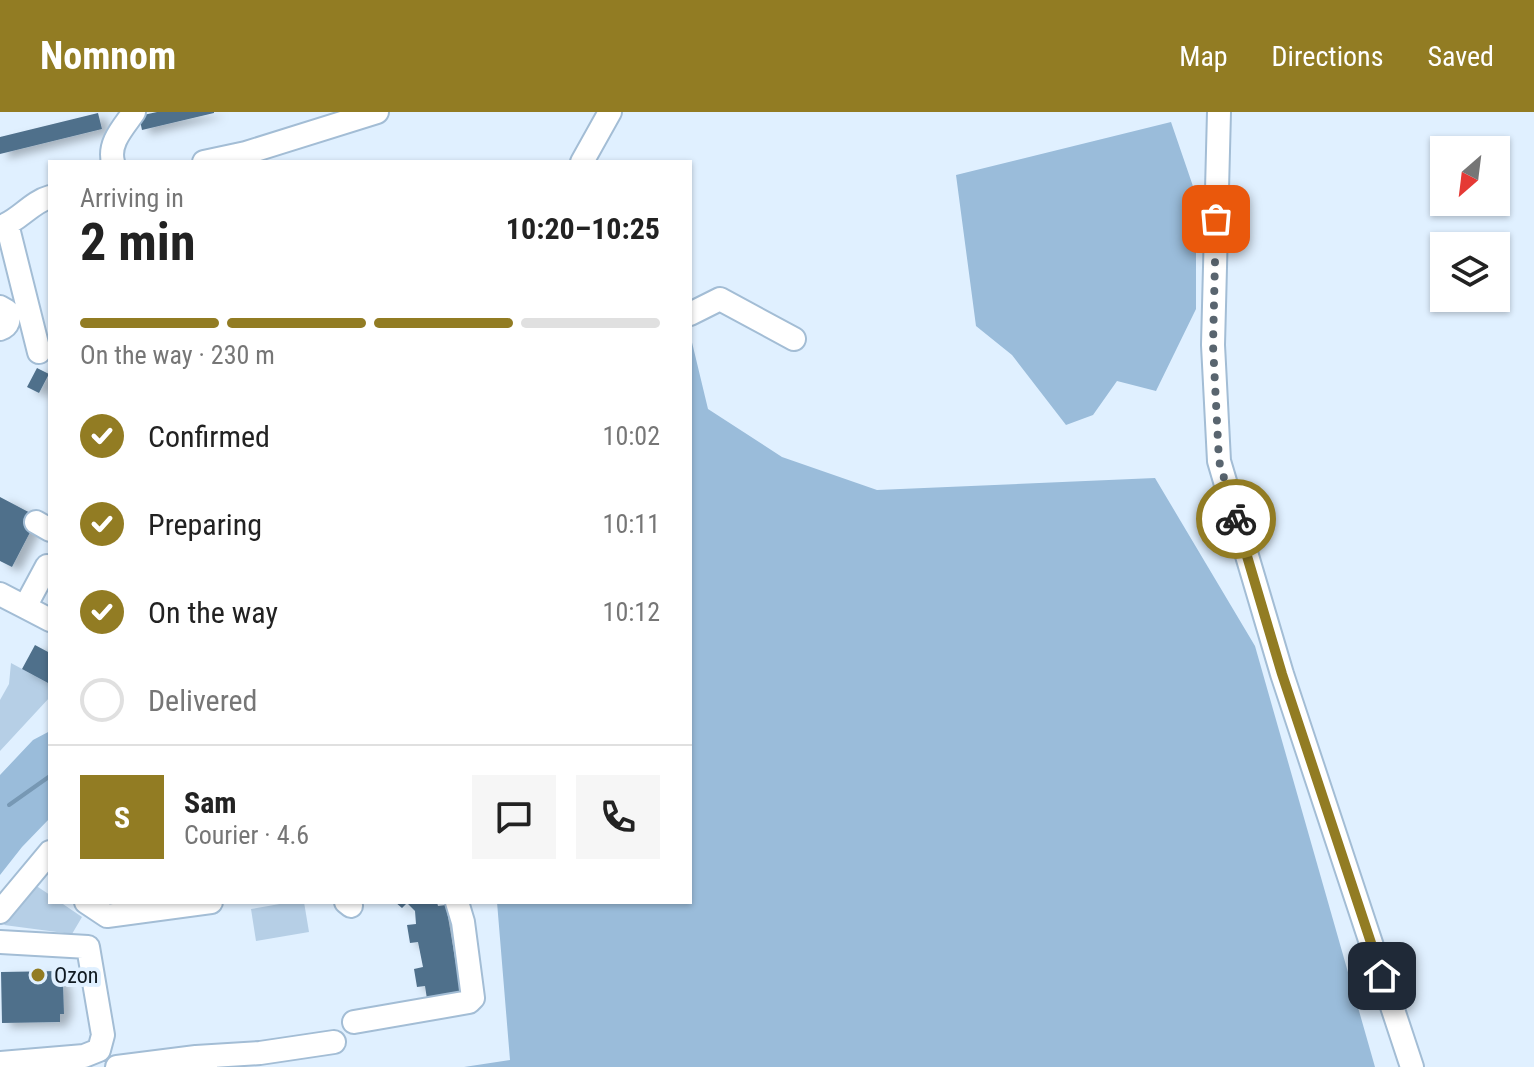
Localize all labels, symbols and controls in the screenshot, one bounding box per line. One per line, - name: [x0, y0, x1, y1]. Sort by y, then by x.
- text: Nomnom: [40, 34, 176, 78]
- text: Map: [1179, 40, 1228, 73]
- text: Directions: [1272, 40, 1383, 73]
- text: Saved: [1427, 40, 1494, 73]
- north arrow: [1430, 136, 1510, 216]
- map controls: [1430, 136, 1510, 312]
- text: Arriving in: [80, 183, 184, 213]
- pin: [1182, 185, 1250, 253]
- icon: bag: [1194, 197, 1238, 241]
- text: 10:20–10:25: [506, 211, 660, 246]
- text: 2 min: [80, 212, 196, 273]
- button: layers: [1430, 232, 1510, 312]
- text: On the way · 230 m: [80, 340, 275, 370]
- icon: check: [80, 414, 124, 458]
- text: Confirmed: [148, 419, 270, 454]
- text: 10:02: [603, 421, 660, 451]
- courier: [1196, 479, 1276, 559]
- icon: bike: [1214, 497, 1258, 541]
- icon: check: [80, 502, 124, 546]
- text: Preparing: [148, 507, 262, 542]
- text: 10:11: [603, 509, 660, 539]
- icon: check: [80, 590, 124, 634]
- text: On the way: [148, 595, 278, 630]
- text: 10:12: [603, 597, 660, 627]
- text: Delivered: [148, 683, 257, 718]
- button: chat: [472, 775, 556, 859]
- button: phone: [576, 775, 660, 859]
- text: Sam: [184, 785, 237, 820]
- text: S: [114, 800, 130, 835]
- text: Courier · 4.6: [184, 820, 309, 850]
- pin: [1348, 942, 1416, 1010]
- icon: home: [1360, 954, 1404, 998]
- place label: Ozon: [54, 963, 98, 988]
- marker: Ozon: [29, 966, 47, 984]

